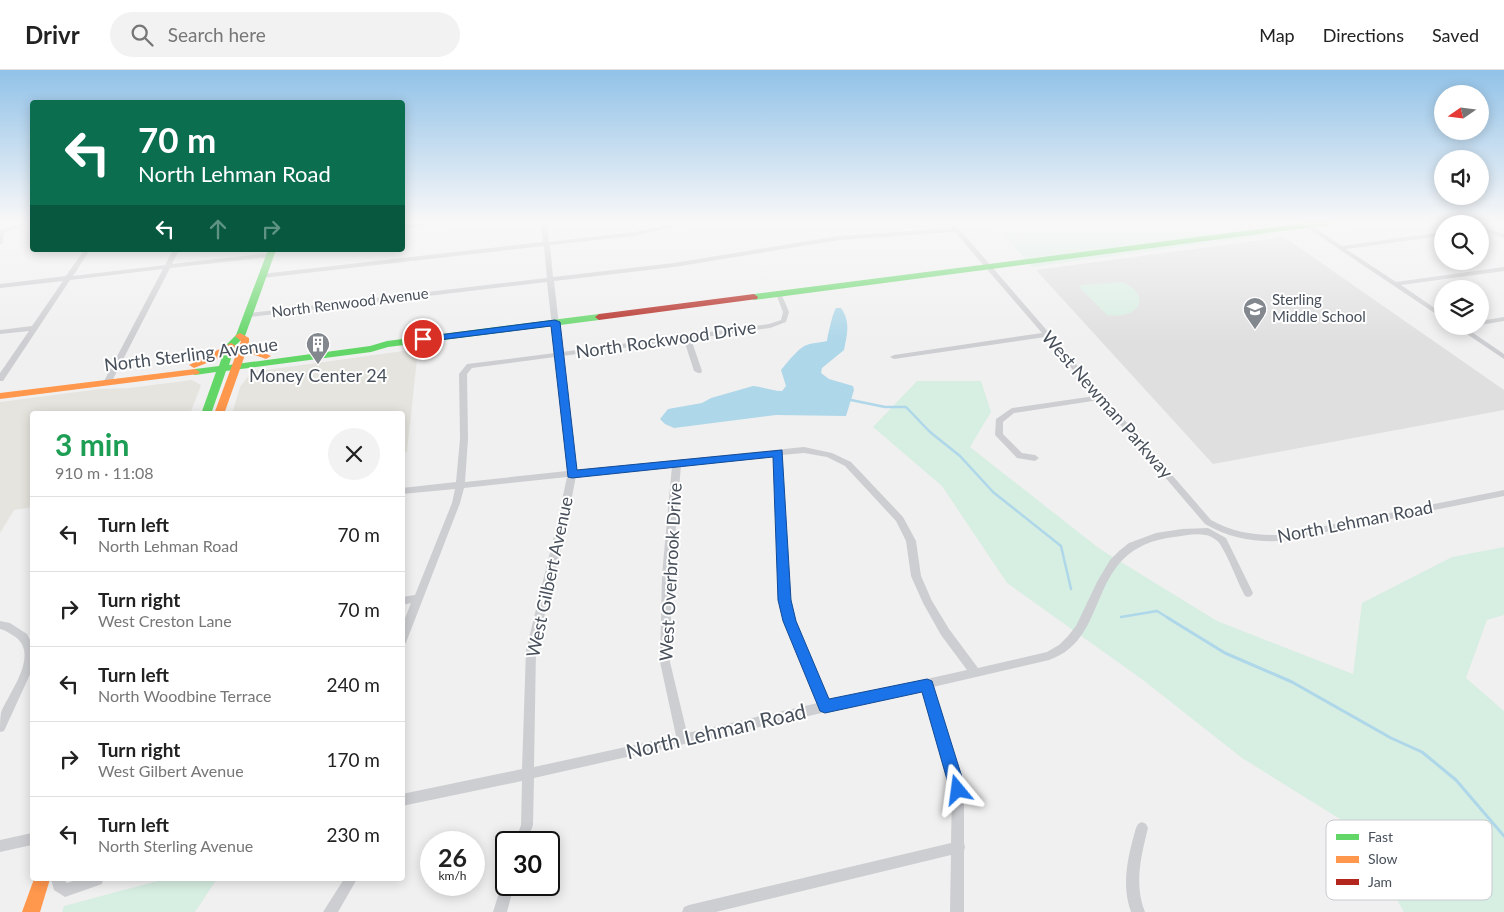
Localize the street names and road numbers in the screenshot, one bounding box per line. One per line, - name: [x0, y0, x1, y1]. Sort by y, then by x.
- street label: North Renwood Avenue: [270, 283, 429, 321]
- street label: North Rockwood Drive: [574, 315, 758, 363]
- street label: West Newman Parkway: [1038, 326, 1178, 483]
- street label: North Sterling Avenue: [103, 332, 279, 376]
- street label: West Overbrook Drive: [654, 482, 686, 662]
- street label: West Gilbert Avenue: [521, 494, 577, 659]
- street label: North Lehman Road: [1275, 495, 1434, 547]
- street label: North Lehman Road: [623, 698, 808, 763]

